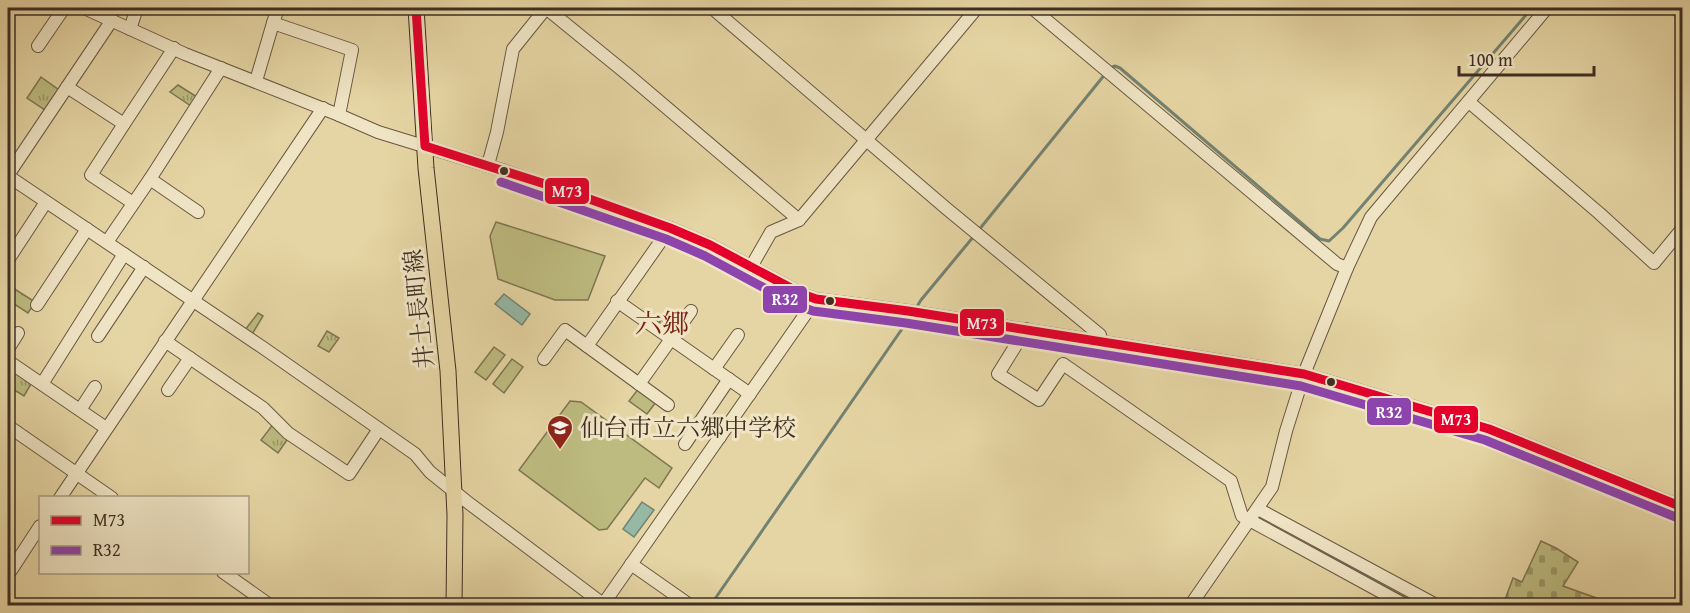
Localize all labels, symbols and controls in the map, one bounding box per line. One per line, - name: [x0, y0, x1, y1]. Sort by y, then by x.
- scale bar: [1459, 39, 1594, 77]
- text: 100 m: [1468, 46, 1513, 73]
- unlabelled marker: [498, 165, 510, 177]
- line badge: M73: [544, 177, 590, 205]
- text: M73: [552, 179, 582, 203]
- street label: 井土長町線: [395, 248, 442, 371]
- line badge: R32: [762, 285, 808, 314]
- text: R32: [772, 287, 798, 311]
- unlabelled marker: [824, 295, 836, 307]
- district label: 六郷: [635, 303, 689, 343]
- line badge: M73: [959, 308, 1005, 337]
- text: M73: [967, 311, 997, 335]
- unlabelled marker: [1325, 376, 1337, 388]
- line badge: R32: [1366, 397, 1412, 426]
- text: R32: [1376, 400, 1402, 424]
- line badge: M73: [1433, 405, 1479, 434]
- text: M73: [1441, 407, 1471, 431]
- place label: 仙台市立六郷中学校: [580, 410, 796, 445]
- school or university icon: 仙台市立六郷中学校: [545, 413, 575, 451]
- legend: [39, 496, 249, 574]
- text: M73: [93, 506, 125, 533]
- text: R32: [93, 536, 121, 563]

